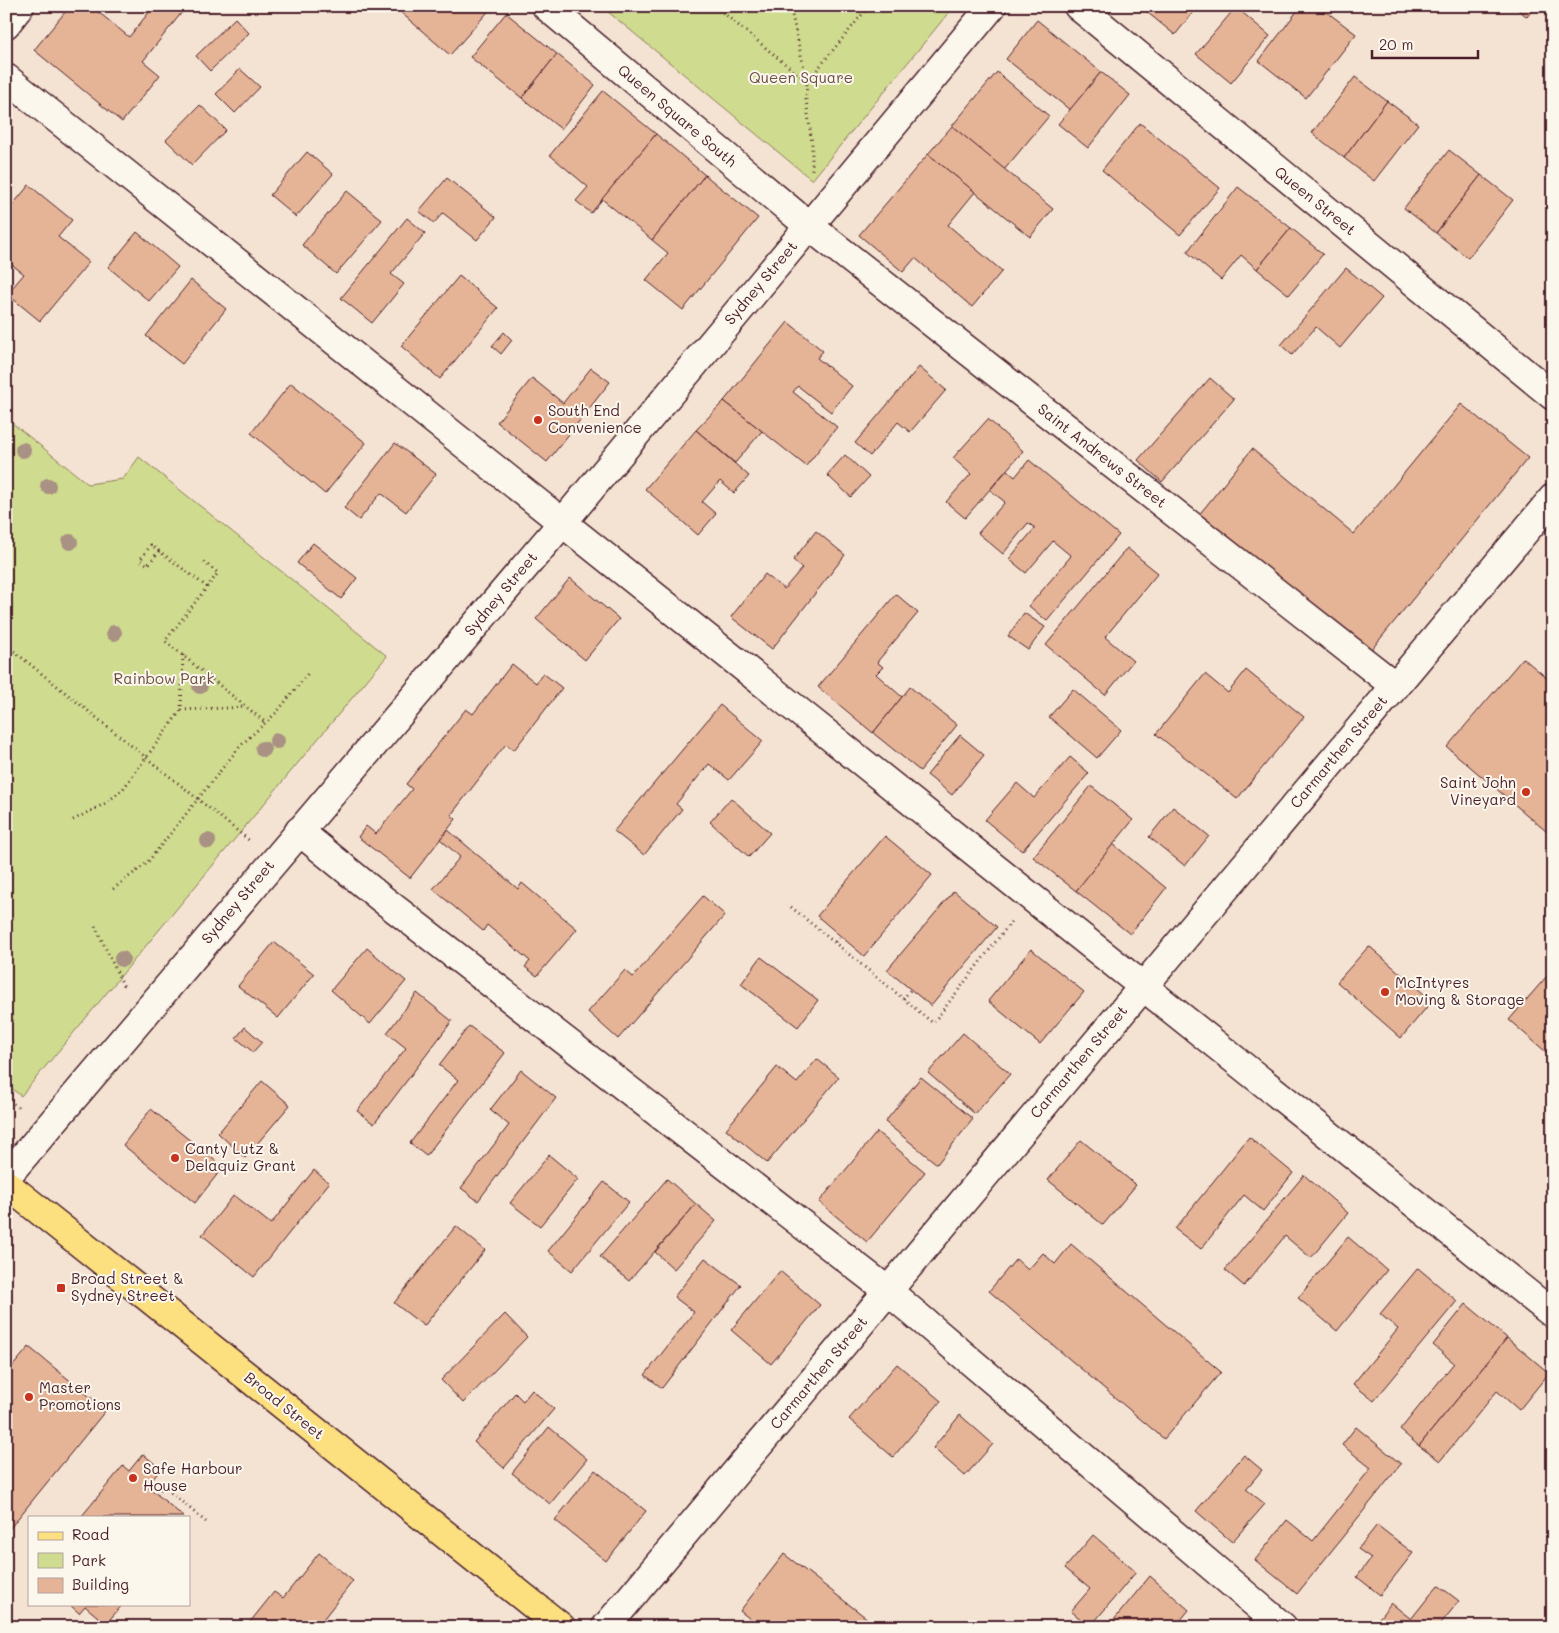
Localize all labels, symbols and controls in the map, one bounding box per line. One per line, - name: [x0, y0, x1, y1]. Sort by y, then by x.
- scale bar: [1372, 28, 1478, 60]
- text: 20 m: [1379, 34, 1413, 54]
- street label: Queen Square South: [614, 60, 741, 171]
- park label: Queen Square: [749, 67, 853, 87]
- street label: Queen Street: [1271, 161, 1361, 239]
- street label: Sydney Street: [719, 236, 801, 329]
- street label: Saint Andrews Street: [1034, 399, 1171, 512]
- place label: South End Convenience: [548, 400, 642, 437]
- marker: South End Convenience: [532, 414, 544, 426]
- street label: Sydney Street: [459, 547, 541, 640]
- park label: Rainbow Park: [114, 668, 214, 688]
- street label: Carmarthen Street: [1285, 691, 1391, 812]
- place label: Saint John Vineyard: [1440, 772, 1516, 809]
- marker: Saint John Vineyard: [1520, 786, 1532, 798]
- street label: Sydney Street: [196, 855, 278, 948]
- place label: McIntyres Moving & Storage: [1395, 972, 1525, 1009]
- marker: McIntyres Moving & Storage: [1379, 986, 1391, 998]
- street label: Carmarthen Street: [1025, 1001, 1131, 1122]
- place label: Canty Lutz & Delaquiz Grant: [185, 1138, 296, 1175]
- marker: Canty Lutz & Delaquiz Grant: [169, 1152, 181, 1164]
- place label: Broad Street & Sydney Street: [71, 1268, 184, 1305]
- marker: Broad Street & Sydney Street: [55, 1282, 67, 1294]
- street label: Carmarthen Street: [765, 1312, 871, 1433]
- street label: Broad Street: [241, 1367, 329, 1444]
- place label: Master Promotions: [39, 1377, 121, 1414]
- marker: Master Promotions: [23, 1391, 35, 1403]
- place label: Safe Harbour House: [143, 1458, 242, 1495]
- marker: Safe Harbour House: [127, 1472, 139, 1484]
- legend: [28, 1516, 190, 1606]
- text: Road: [72, 1524, 109, 1544]
- text: Park: [72, 1550, 106, 1570]
- text: Building: [72, 1574, 129, 1594]

